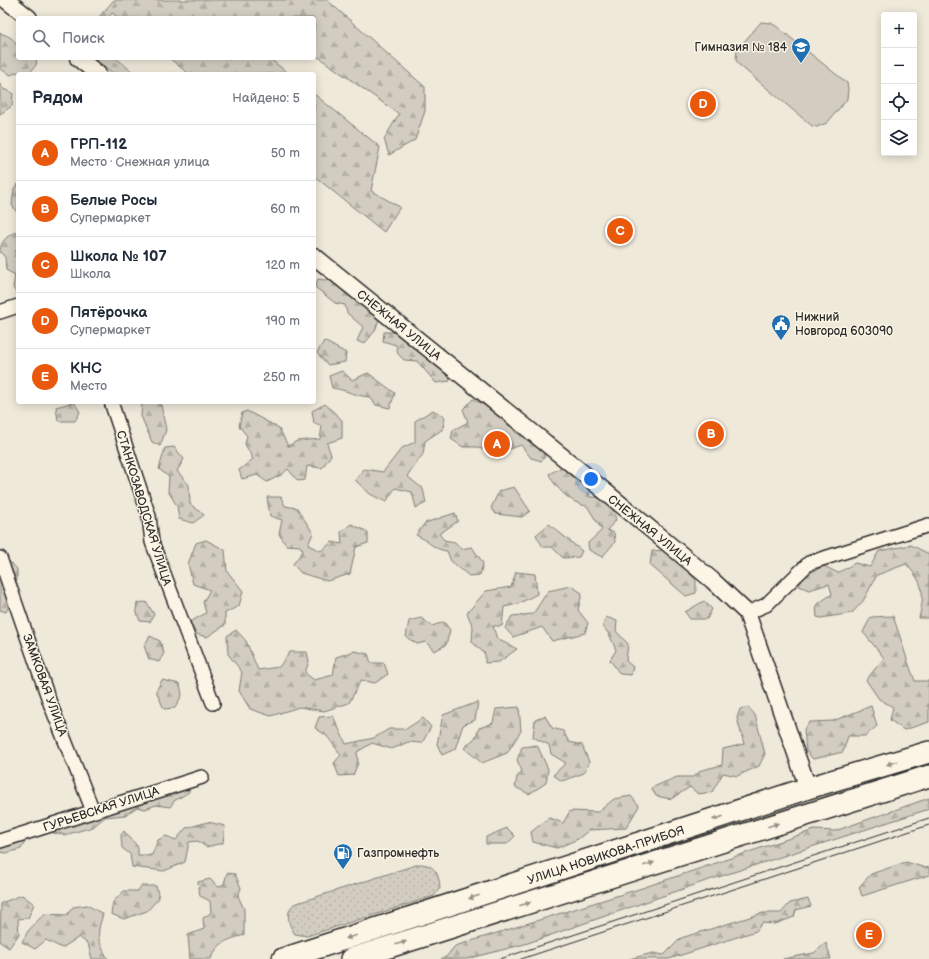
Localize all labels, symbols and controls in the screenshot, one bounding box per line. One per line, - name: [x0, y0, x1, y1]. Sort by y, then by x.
- map controls: [881, 12, 917, 156]
- button: +: [881, 12, 917, 48]
- search box: [16, 16, 316, 60]
- icon: search: [30, 27, 52, 49]
- text: Поиск: [62, 29, 105, 48]
- school or university icon: Гимназия № 184: [790, 36, 812, 64]
- place label: Гимназия № 184: [694, 40, 788, 55]
- button: −: [881, 48, 917, 84]
- button: locate: [881, 84, 917, 120]
- text: Рядом: [32, 88, 83, 108]
- pin: D: [690, 89, 716, 119]
- text: Найдено: 5: [232, 90, 300, 106]
- button: layers: [881, 120, 917, 156]
- text: ГРП-112: [70, 135, 127, 154]
- text: A: [41, 145, 49, 161]
- text: 50 m: [271, 145, 300, 161]
- text: Место · Снежная улица: [70, 154, 210, 170]
- text: Белые Росы: [70, 191, 157, 210]
- text: B: [40, 201, 50, 217]
- text: 60 m: [270, 201, 300, 217]
- text: Супермаркет: [70, 210, 151, 226]
- pin: C: [607, 216, 633, 246]
- text: Школа № 107: [70, 247, 167, 266]
- text: C: [40, 257, 50, 273]
- text: 120 m: [265, 257, 300, 273]
- text: Школа: [70, 266, 111, 282]
- street label: СНЕЖНАЯ УЛИЦА: [354, 287, 444, 364]
- text: Пятёрочка: [70, 303, 147, 322]
- place label: Нижний Новгород 603090: [795, 310, 893, 339]
- text: D: [40, 313, 50, 329]
- text: 190 m: [266, 313, 300, 329]
- public building icon: Нижний Новгород 603090: [770, 313, 792, 341]
- text: Супермаркет: [70, 322, 151, 338]
- text: КНС: [70, 359, 102, 378]
- text: E: [41, 369, 49, 385]
- text: 250 m: [263, 369, 300, 385]
- text: Место: [70, 378, 107, 394]
- pin: B: [698, 419, 724, 449]
- street label: СТАНКОЗАВОДСКАЯ УЛИЦА: [113, 429, 175, 588]
- pin: A: [484, 429, 510, 459]
- your location: [581, 469, 601, 489]
- street label: СНЕЖНАЯ УЛИЦА: [605, 492, 695, 569]
- street label: ЗАМКОВАЯ УЛИЦА: [19, 632, 70, 739]
- one-way arrow: [885, 760, 897, 766]
- street label: ГУРЬЕВСКАЯ УЛИЦА: [41, 783, 162, 835]
- one-way arrow: [712, 815, 724, 821]
- one-way arrow: [767, 822, 779, 828]
- street label: УЛИЦА НОВИКОВА-ПРИБОЯ: [526, 823, 687, 888]
- fuel station icon: Газпромнефть: [332, 842, 354, 870]
- place label: Газпромнефть: [357, 846, 439, 861]
- one-way arrow: [644, 861, 656, 867]
- one-way arrow: [468, 894, 480, 900]
- one-way arrow: [520, 901, 532, 907]
- pin: E: [856, 920, 882, 950]
- one-way arrow: [344, 934, 356, 940]
- one-way arrow: [396, 940, 408, 946]

